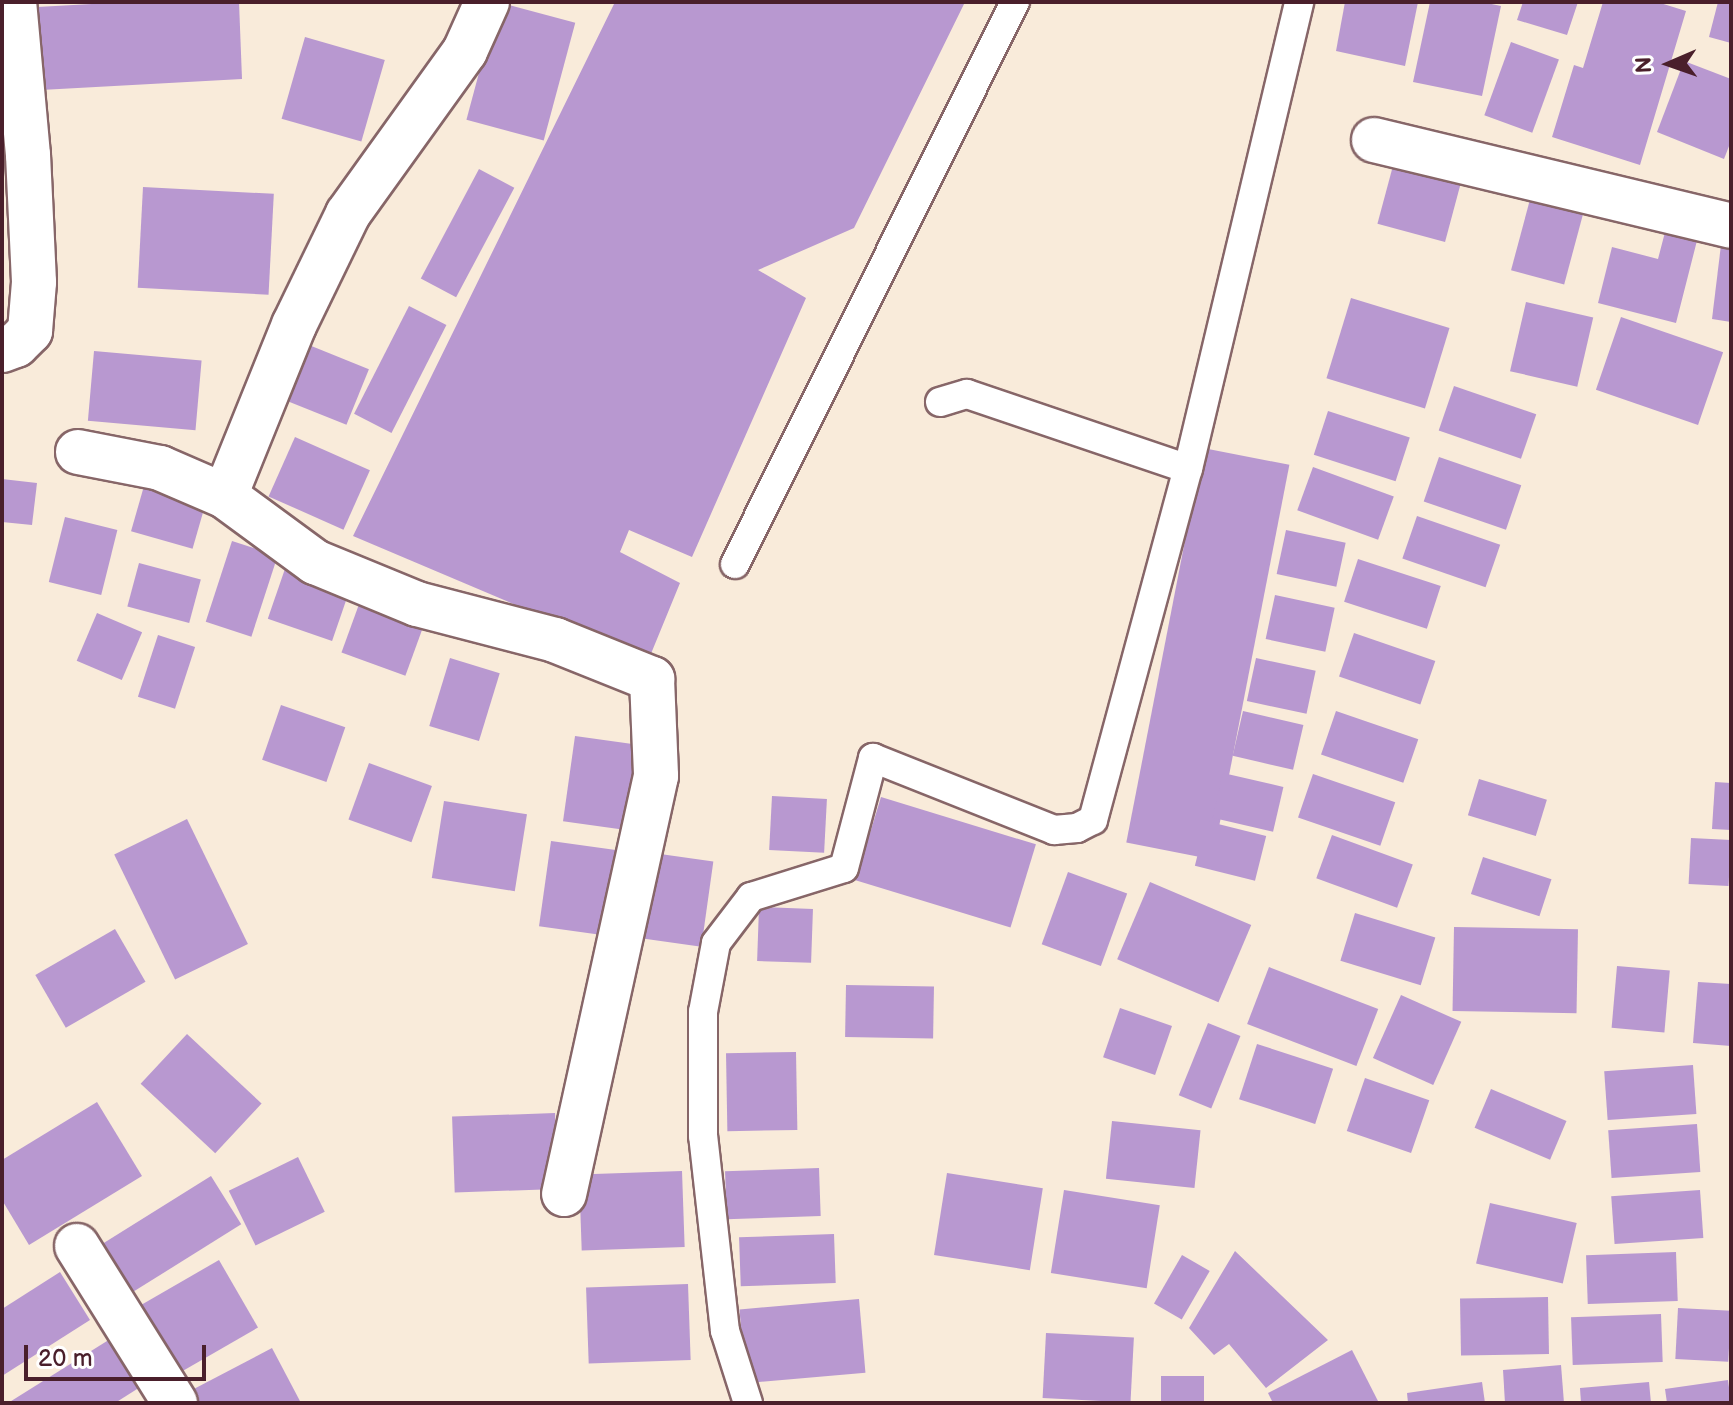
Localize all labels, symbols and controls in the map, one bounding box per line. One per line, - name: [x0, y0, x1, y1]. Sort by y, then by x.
- north arrow: [1629, 24, 1709, 104]
- text: N: [1631, 56, 1658, 74]
- scale bar: [28, 1329, 210, 1379]
- text: 20 m: [38, 1344, 93, 1373]

